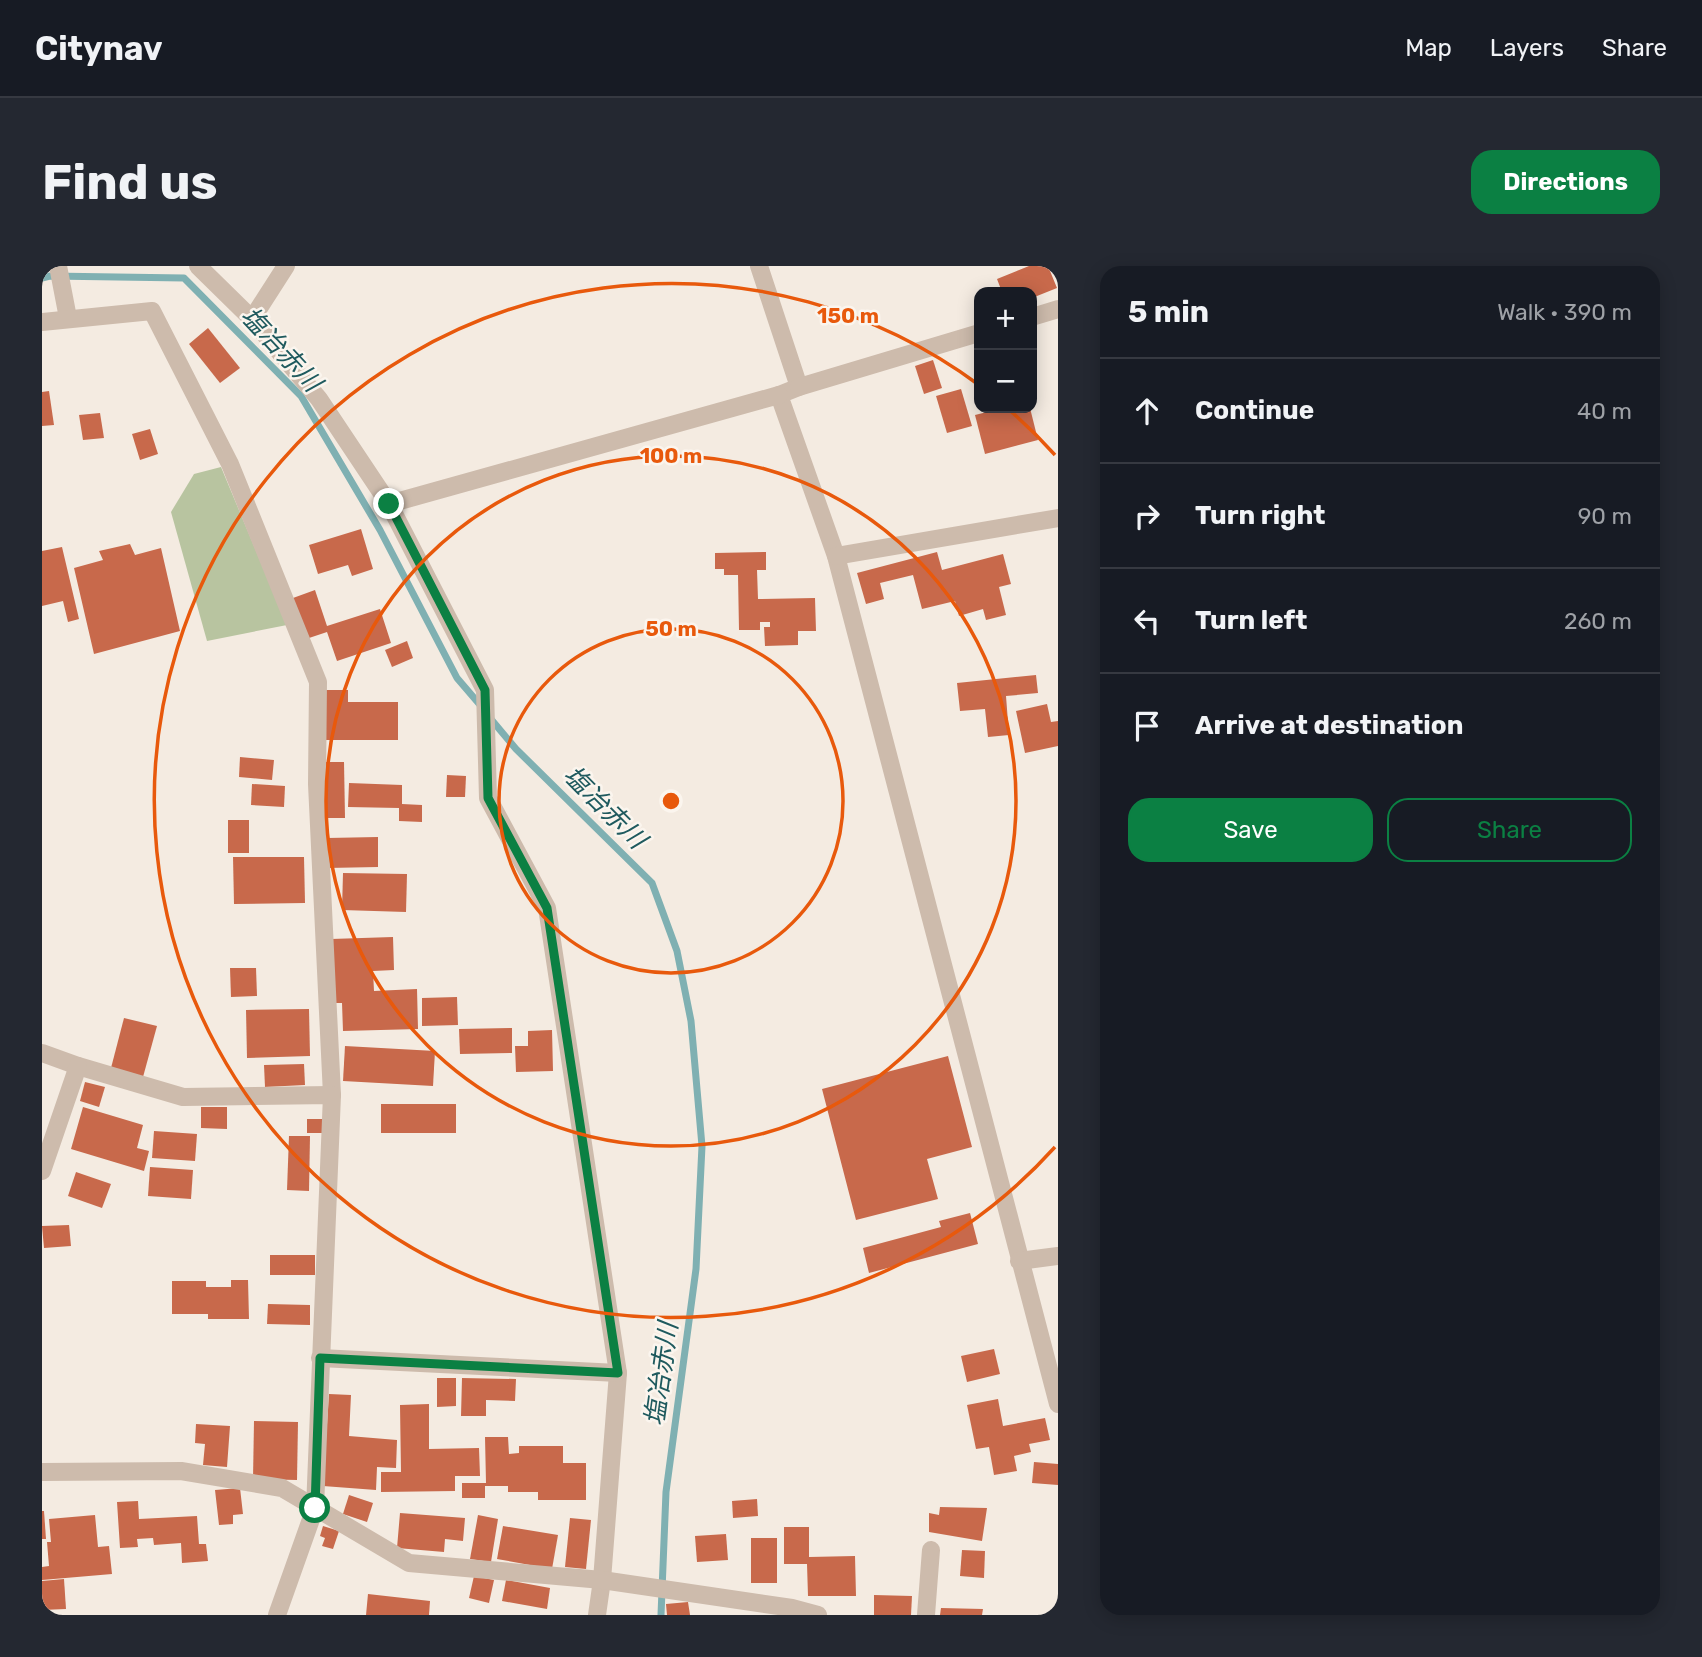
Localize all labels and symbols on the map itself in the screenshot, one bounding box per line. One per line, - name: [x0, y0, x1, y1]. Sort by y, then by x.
- water label: 塩冶赤川: [234, 301, 329, 400]
- text: 150 m: [817, 303, 879, 328]
- text: 100 m: [640, 443, 702, 468]
- route end: [373, 488, 404, 519]
- text: 50 m: [645, 616, 697, 641]
- water label: 塩冶赤川: [557, 760, 654, 857]
- centre of rings: [659, 789, 683, 813]
- water label: 塩冶赤川: [639, 1317, 684, 1428]
- route start: [299, 1492, 330, 1523]

